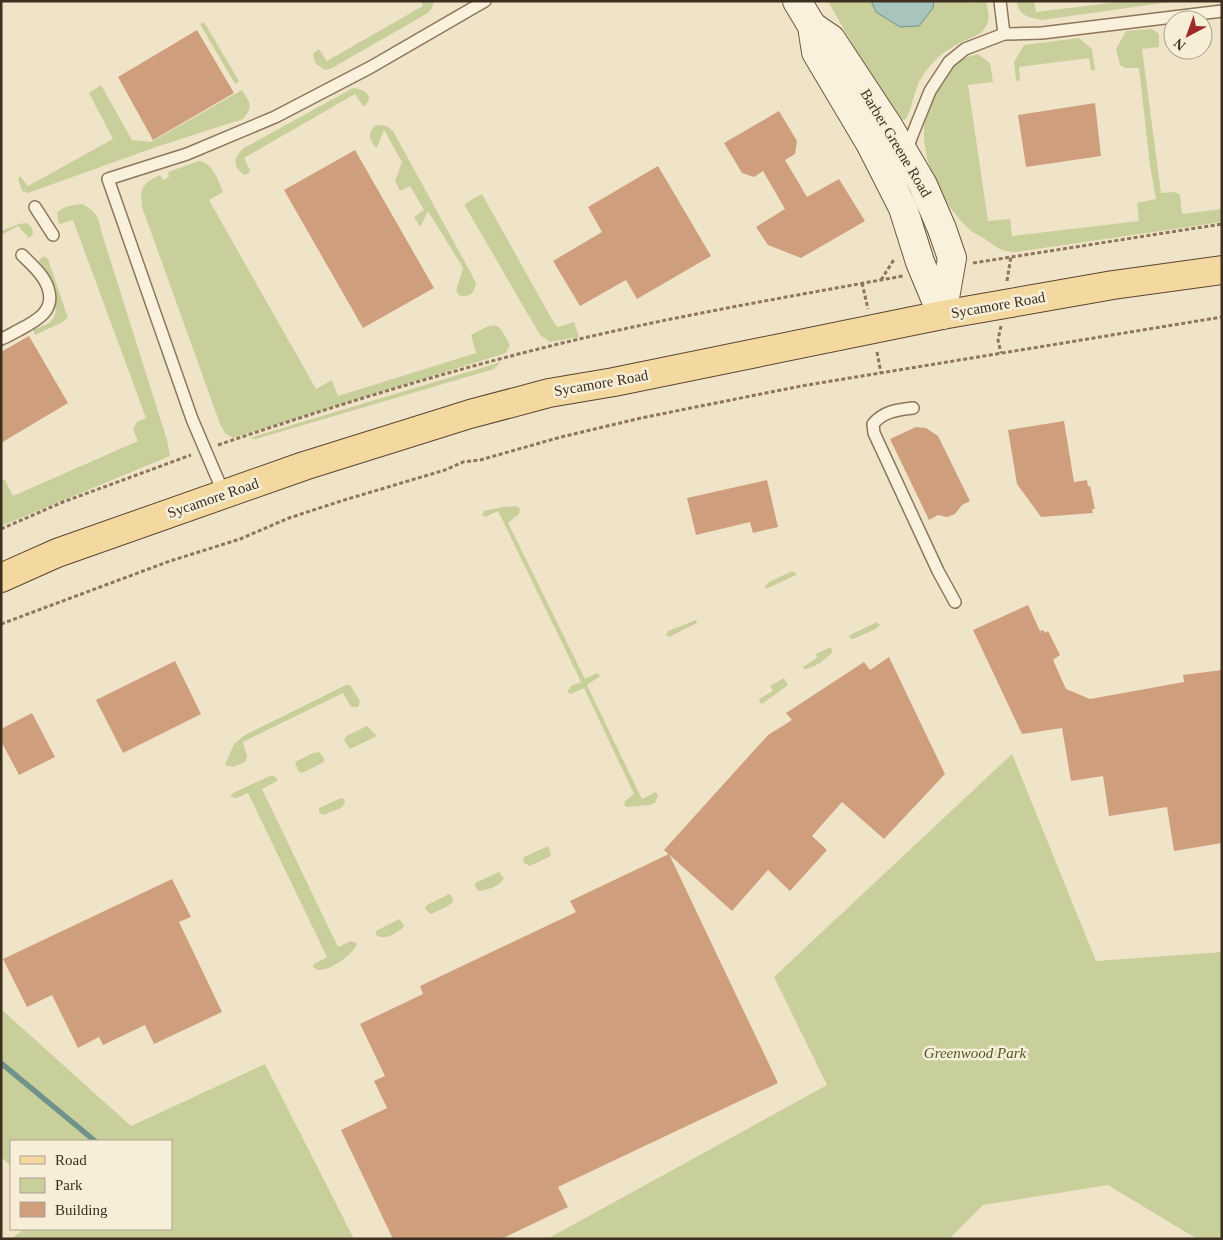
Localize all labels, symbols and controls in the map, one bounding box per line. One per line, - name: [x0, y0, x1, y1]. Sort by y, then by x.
- north arrow: [1163, 10, 1213, 60]
- text: N: [1171, 35, 1189, 53]
- street label: Barber Greene Road: [857, 86, 935, 200]
- street label: Sycamore Road: [950, 289, 1047, 321]
- street label: Sycamore Road: [553, 367, 650, 399]
- street label: Sycamore Road: [165, 475, 261, 521]
- park label: Greenwood Park: [924, 1045, 1027, 1061]
- legend: [10, 1140, 172, 1230]
- text: Road: [55, 1152, 87, 1168]
- text: Park: [55, 1177, 83, 1193]
- text: Building: [55, 1202, 108, 1218]

